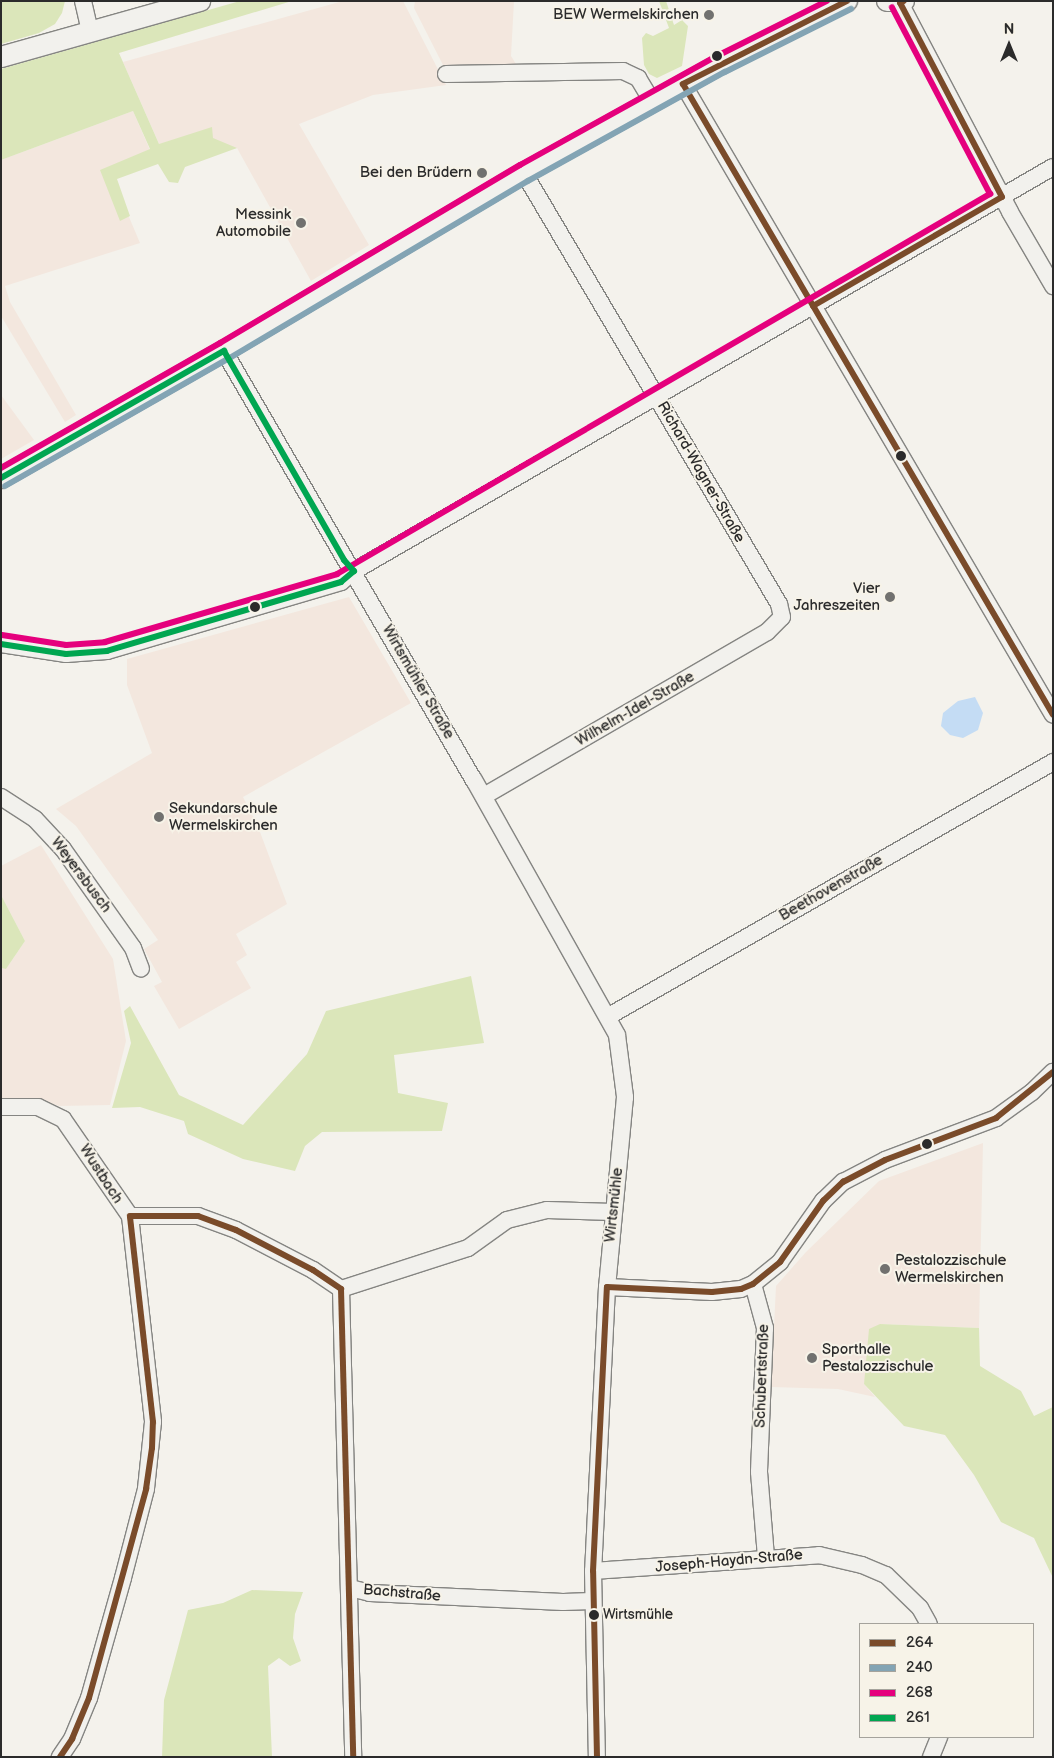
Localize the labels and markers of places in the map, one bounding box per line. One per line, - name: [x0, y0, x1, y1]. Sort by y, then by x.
- place label: BEW Wermelskirchen: [552, 6, 699, 24]
- marker: BEW Wermelskirchen: [703, 9, 715, 21]
- unlabelled marker: [712, 51, 722, 61]
- place label: Bei den Brüdern: [360, 164, 472, 182]
- marker: Bei den Brüdern: [476, 167, 488, 179]
- place label: Messink Automobile: [216, 205, 291, 240]
- marker: Messink Automobile: [295, 217, 307, 229]
- unlabelled marker: [896, 451, 906, 461]
- place label: Vier Jahreszeiten: [793, 579, 880, 614]
- marker: Vier Jahreszeiten: [884, 591, 896, 603]
- unlabelled marker: [250, 602, 260, 612]
- place label: Sekundarschule Wermelskirchen: [169, 799, 278, 834]
- marker: Sekundarschule Wermelskirchen: [153, 811, 165, 823]
- unlabelled marker: [922, 1139, 932, 1149]
- place label: Pestalozzischule Wermelskirchen: [895, 1251, 1006, 1286]
- marker: Pestalozzischule Wermelskirchen: [879, 1263, 891, 1275]
- place label: Sporthalle Pestalozzischule: [822, 1340, 933, 1375]
- marker: Sporthalle Pestalozzischule: [806, 1352, 818, 1364]
- place label: Wirtsmühle: [603, 1607, 673, 1623]
- marker: Wirtsmühle: [589, 1610, 599, 1620]

